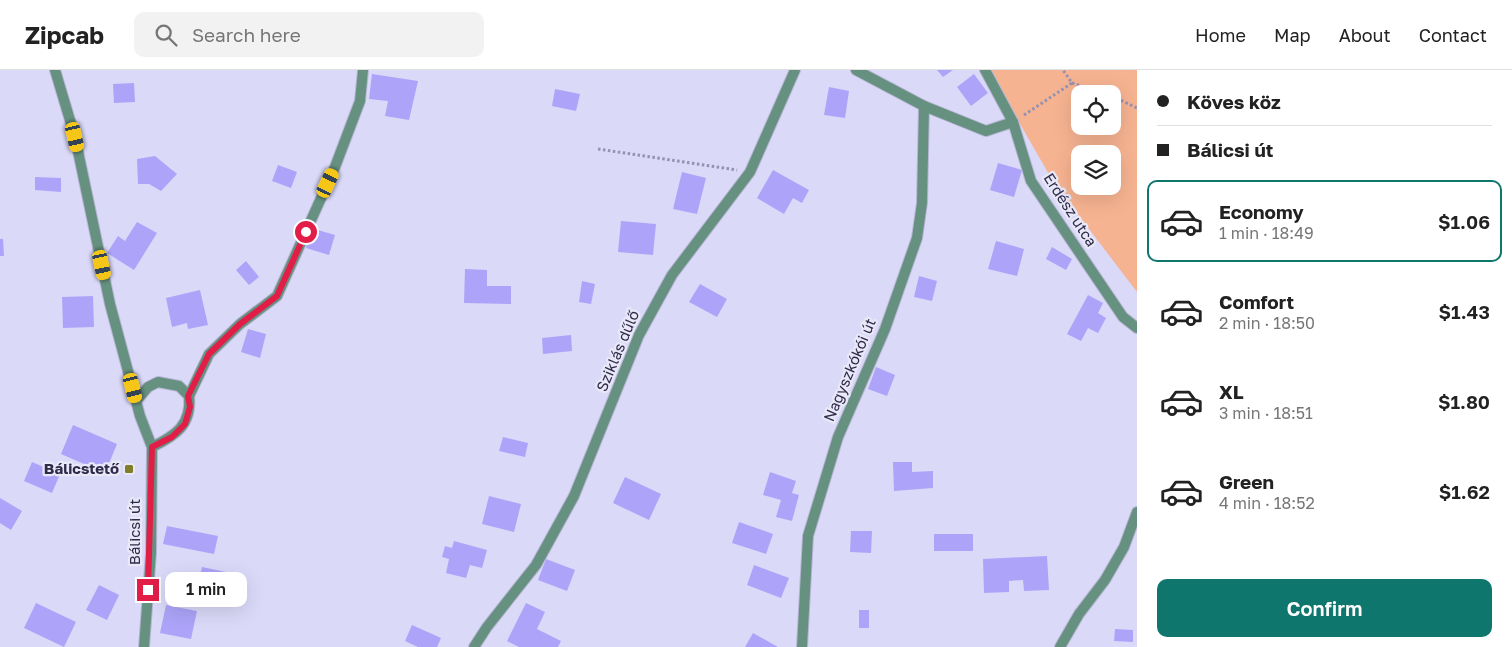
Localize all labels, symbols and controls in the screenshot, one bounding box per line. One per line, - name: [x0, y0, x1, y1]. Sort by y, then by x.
- search box: [134, 12, 484, 57]
- text: Zipcab: [25, 20, 104, 49]
- icon: search: [152, 21, 180, 49]
- text: Search here: [192, 23, 301, 46]
- text: Home: [1195, 24, 1246, 46]
- text: Map: [1274, 24, 1311, 46]
- text: About: [1339, 24, 1391, 46]
- text: Contact: [1419, 24, 1487, 46]
- map controls: [1071, 85, 1121, 195]
- button: locate: [1071, 85, 1121, 135]
- text: Köves köz: [1187, 90, 1281, 113]
- car: [64, 121, 85, 153]
- text: Bálicsi út: [1187, 138, 1273, 161]
- button: layers: [1071, 145, 1121, 195]
- car: [314, 166, 341, 200]
- street label: Erdész utca: [1040, 169, 1101, 250]
- icon: car: [1159, 199, 1204, 244]
- text: Economy: [1219, 200, 1304, 223]
- text: $1.06: [1438, 210, 1490, 233]
- route start: [295, 221, 317, 243]
- text: 1 min · 18:49: [1219, 223, 1314, 243]
- car: [91, 249, 112, 281]
- icon: car: [1159, 289, 1204, 334]
- text: Comfort: [1219, 290, 1294, 313]
- text: $1.43: [1439, 300, 1490, 323]
- street label: Sziklás dűlő: [592, 307, 642, 394]
- text: 2 min · 18:50: [1219, 313, 1315, 333]
- street label: Nagyszkókói út: [819, 315, 879, 424]
- car: [122, 372, 143, 404]
- icon: car: [1159, 379, 1204, 424]
- text: XL: [1219, 380, 1244, 403]
- text: $1.80: [1438, 390, 1490, 413]
- text: 3 min · 18:51: [1219, 403, 1313, 423]
- place label: Bálicstető: [44, 459, 120, 477]
- marker: Bálicstető: [123, 463, 135, 475]
- icon: car: [1159, 469, 1204, 514]
- text: Green: [1219, 470, 1274, 493]
- text: $1.62: [1439, 480, 1490, 503]
- text: 4 min · 18:52: [1219, 493, 1315, 513]
- street label: Bálicsi út: [125, 499, 143, 565]
- callout: 1 min: [166, 572, 248, 608]
- route end: [137, 579, 159, 601]
- text: 1 min: [186, 579, 226, 599]
- button: Confirm: [1157, 579, 1492, 637]

